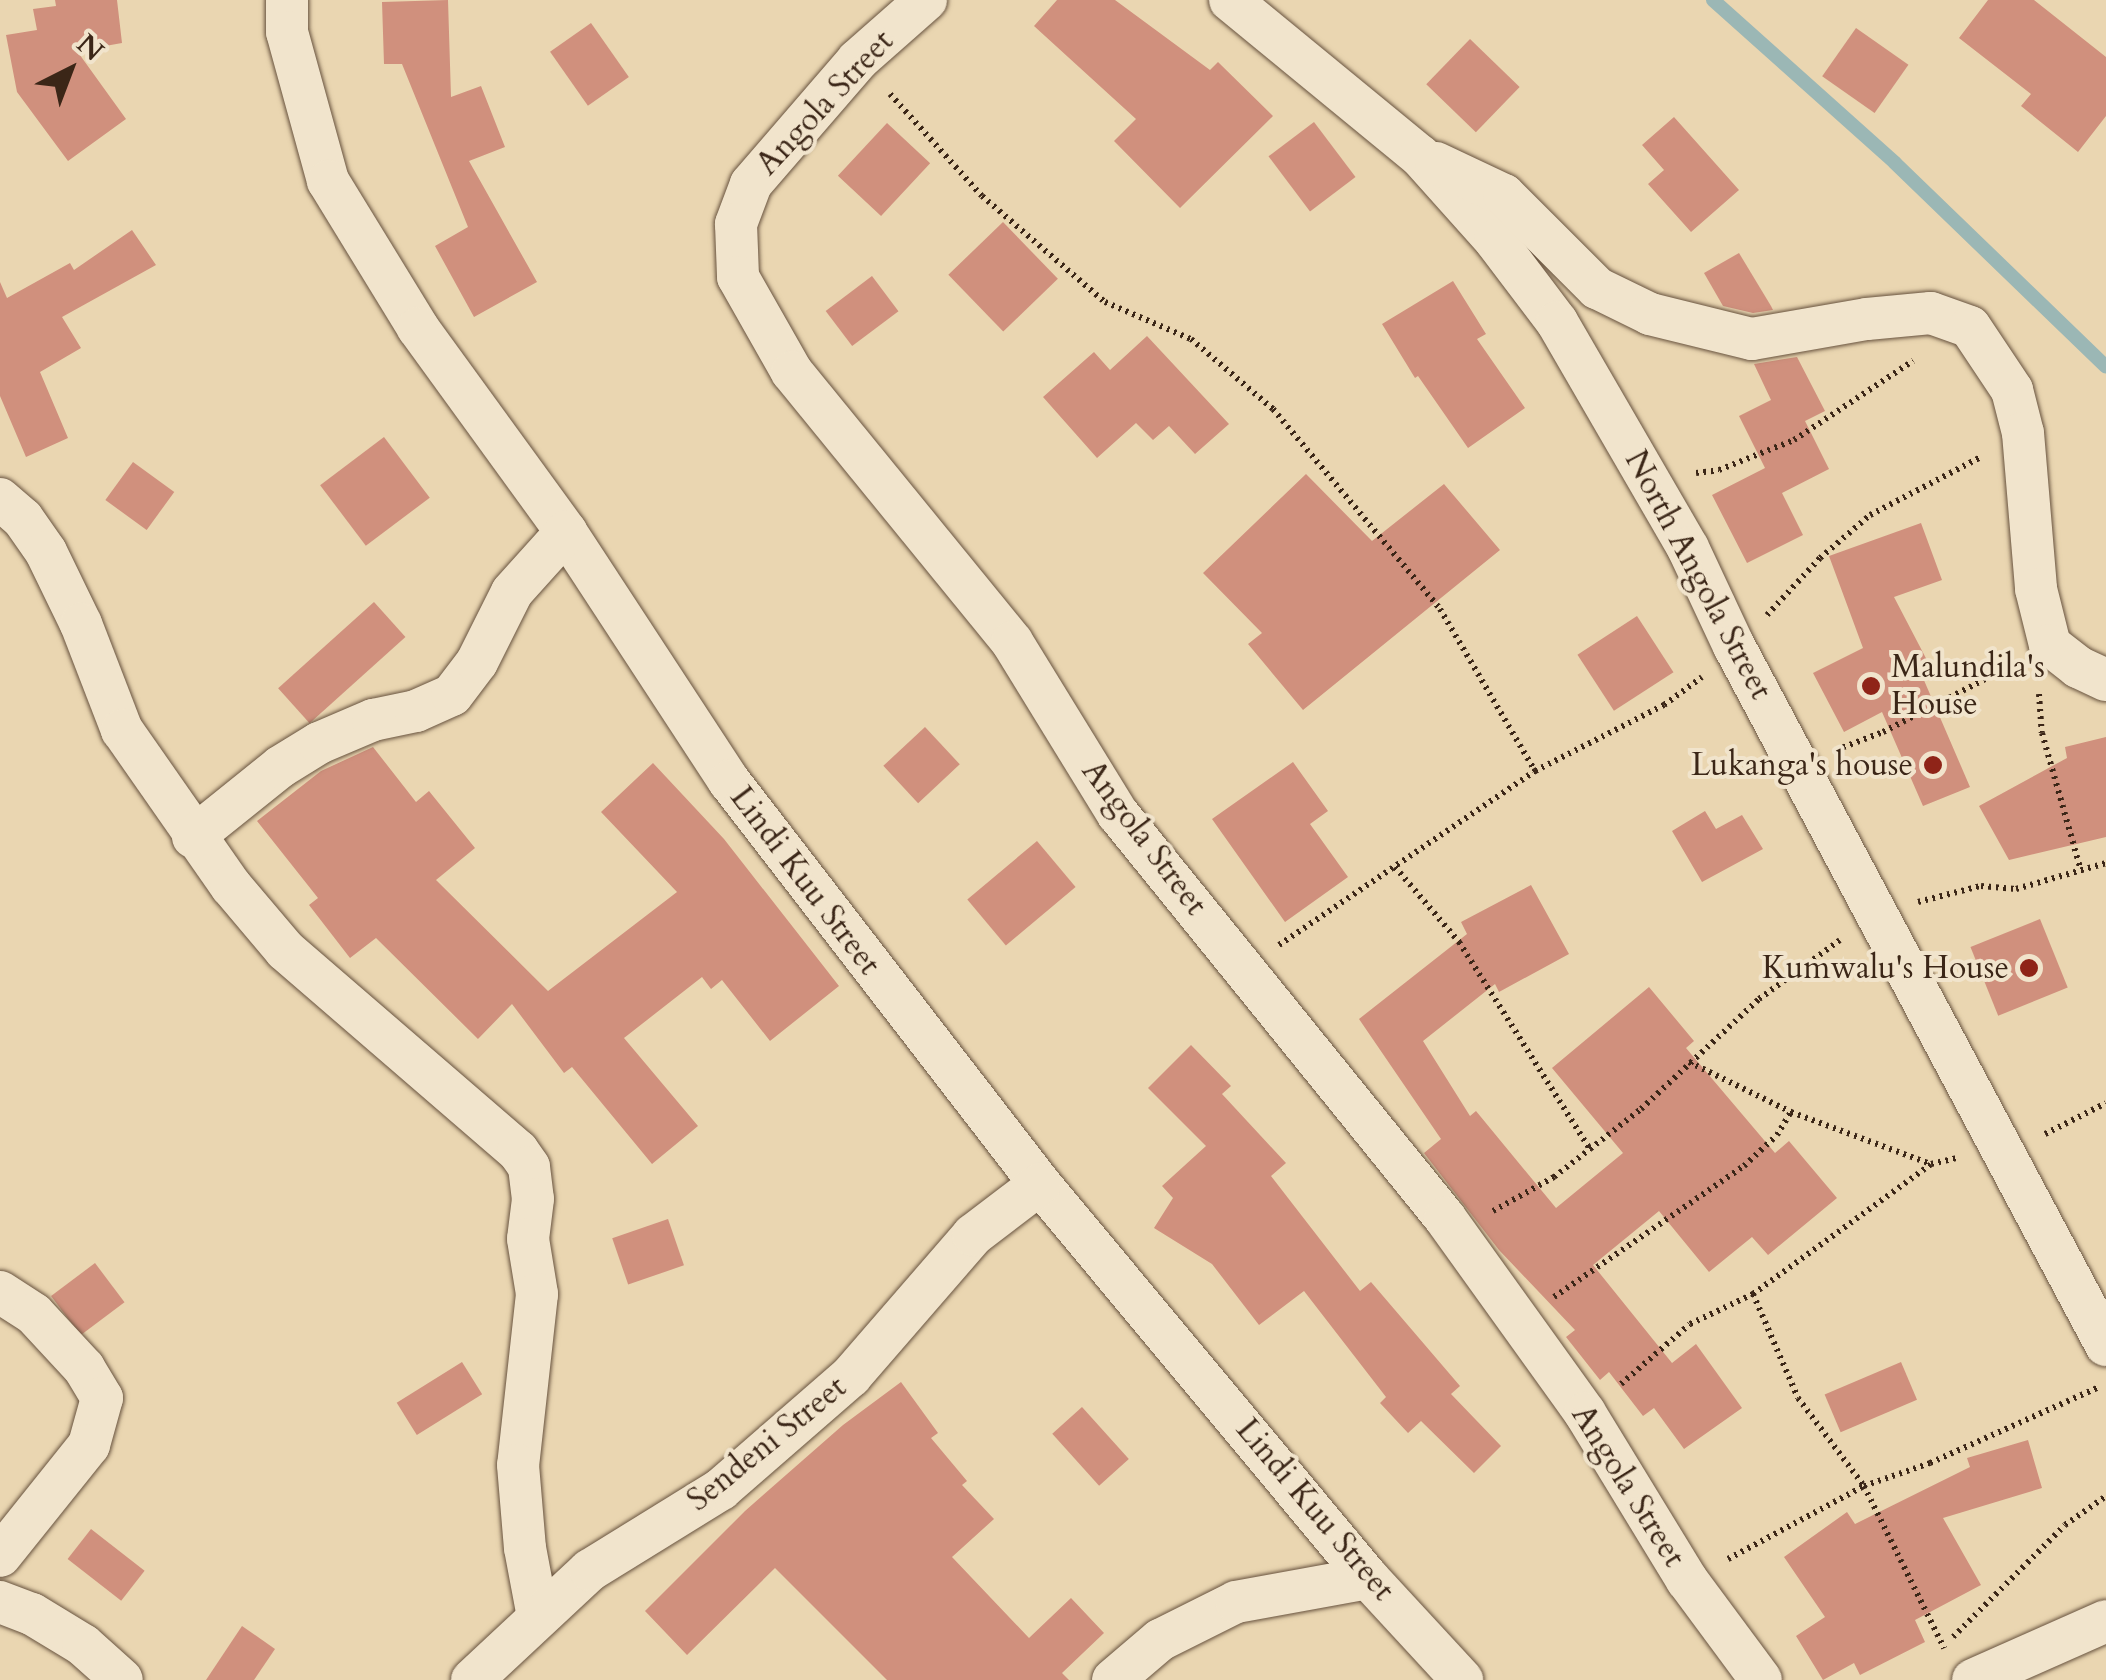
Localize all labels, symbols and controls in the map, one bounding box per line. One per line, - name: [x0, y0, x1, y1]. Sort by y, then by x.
- north arrow: [20, 20, 120, 120]
- street label: Angola Street: [748, 23, 902, 183]
- text: N: [68, 25, 112, 70]
- street label: North Angola Street: [1616, 444, 1780, 706]
- place label: Malundila's House: [1891, 649, 2045, 724]
- marker: Malundila's House: [1860, 675, 1882, 697]
- place label: Lukanga's house: [1691, 746, 1913, 784]
- street label: Angola Street: [1073, 753, 1215, 923]
- marker: Lukanga's house: [1922, 754, 1944, 776]
- street label: Lindi Kuu Street: [722, 779, 888, 983]
- place label: Kumwalu's House: [1762, 949, 2009, 987]
- marker: Kumwalu's House: [2018, 957, 2040, 979]
- street label: Sendeni Street: [680, 1368, 854, 1520]
- street label: Angola Street: [1563, 1398, 1693, 1574]
- street label: Lindi Kuu Street: [1228, 1411, 1402, 1609]

